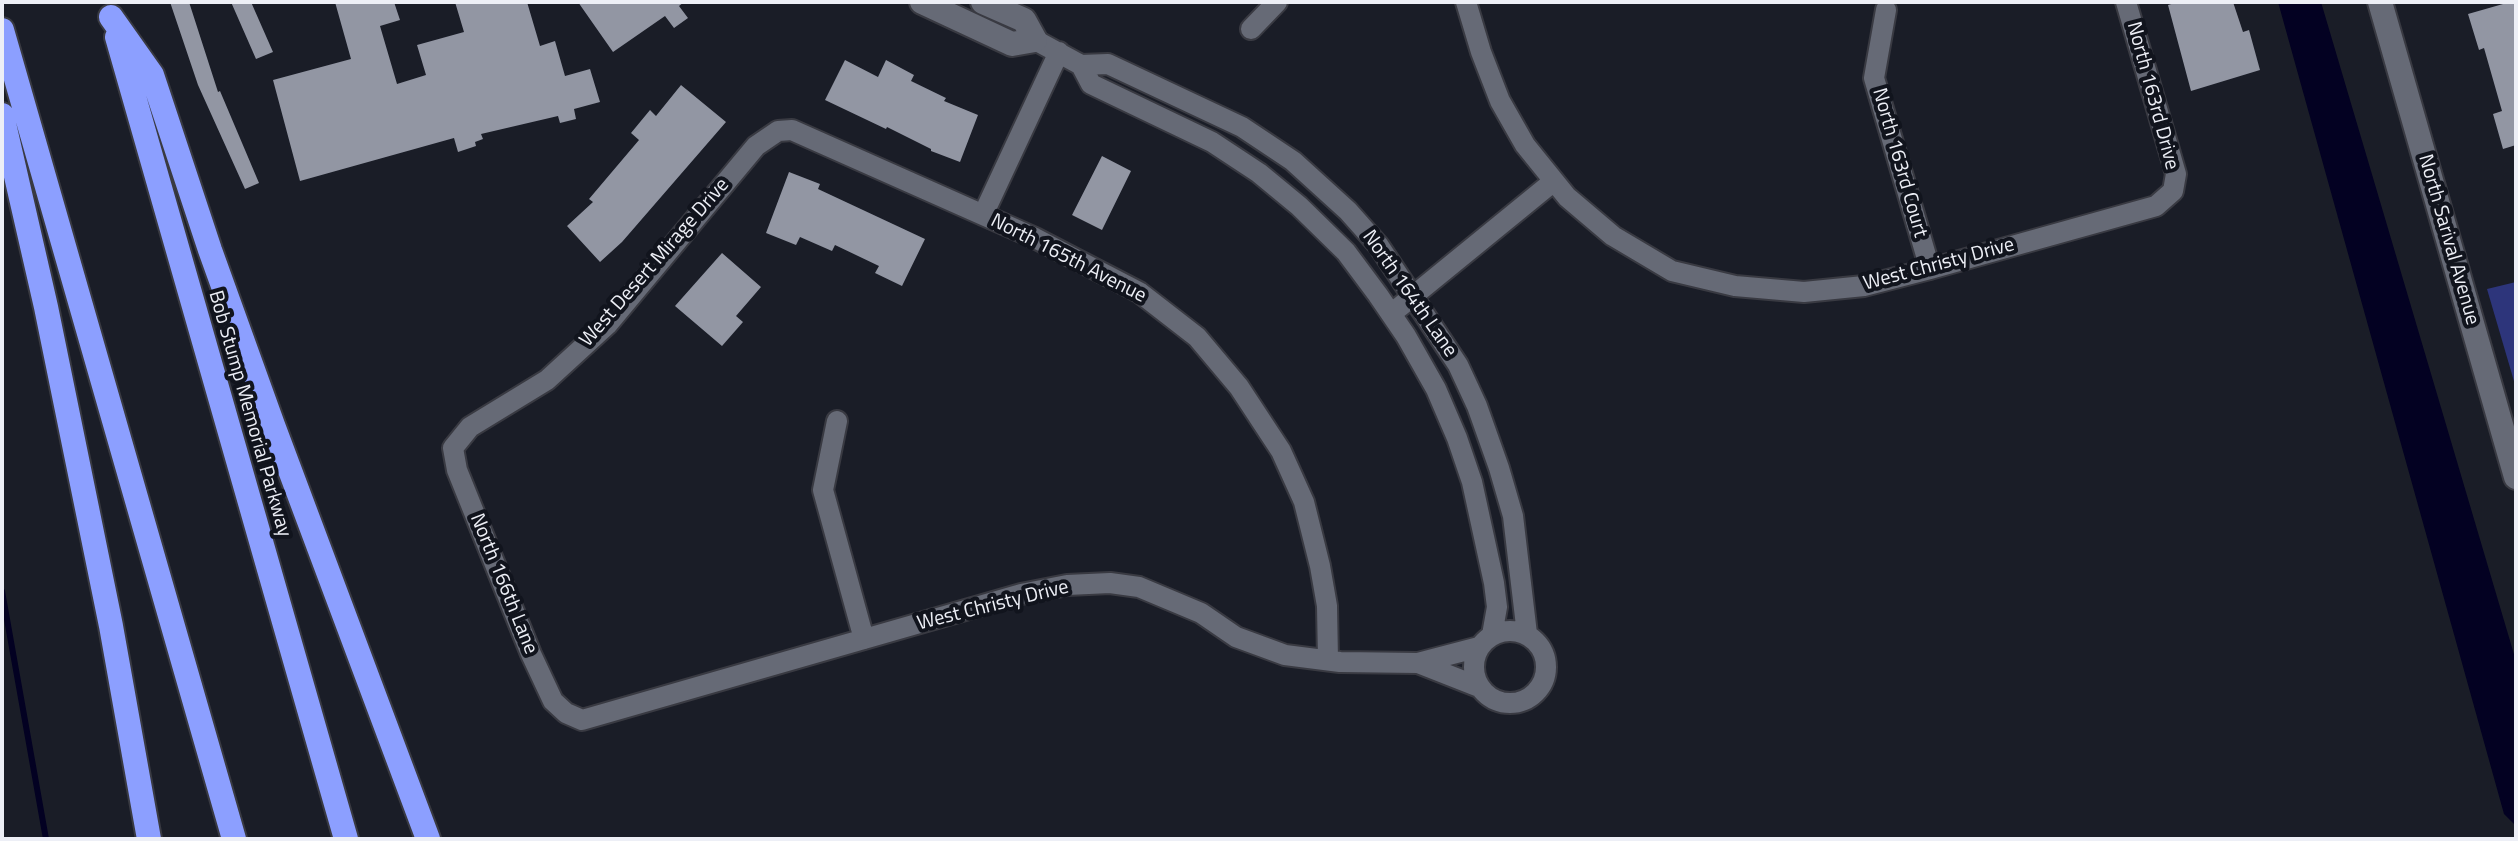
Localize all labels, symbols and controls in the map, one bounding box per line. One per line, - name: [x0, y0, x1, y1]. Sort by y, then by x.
- street label: North 163rd Drive: [2121, 19, 2183, 173]
- street label: North 163rd Court: [1866, 86, 1932, 240]
- street label: North Sarival Avenue: [2412, 152, 2484, 328]
- street label: West Desert Mirage Drive: [575, 174, 735, 352]
- street label: North 165th Avenue: [986, 209, 1150, 309]
- street label: North 164th Lane: [1356, 226, 1462, 362]
- street label: West Christy Drive: [1861, 233, 2017, 297]
- street label: Bob Stump Memorial Parkway: [202, 288, 296, 540]
- street label: North 166th Lane: [464, 510, 542, 658]
- street label: West Christy Drive: [915, 576, 1071, 636]

